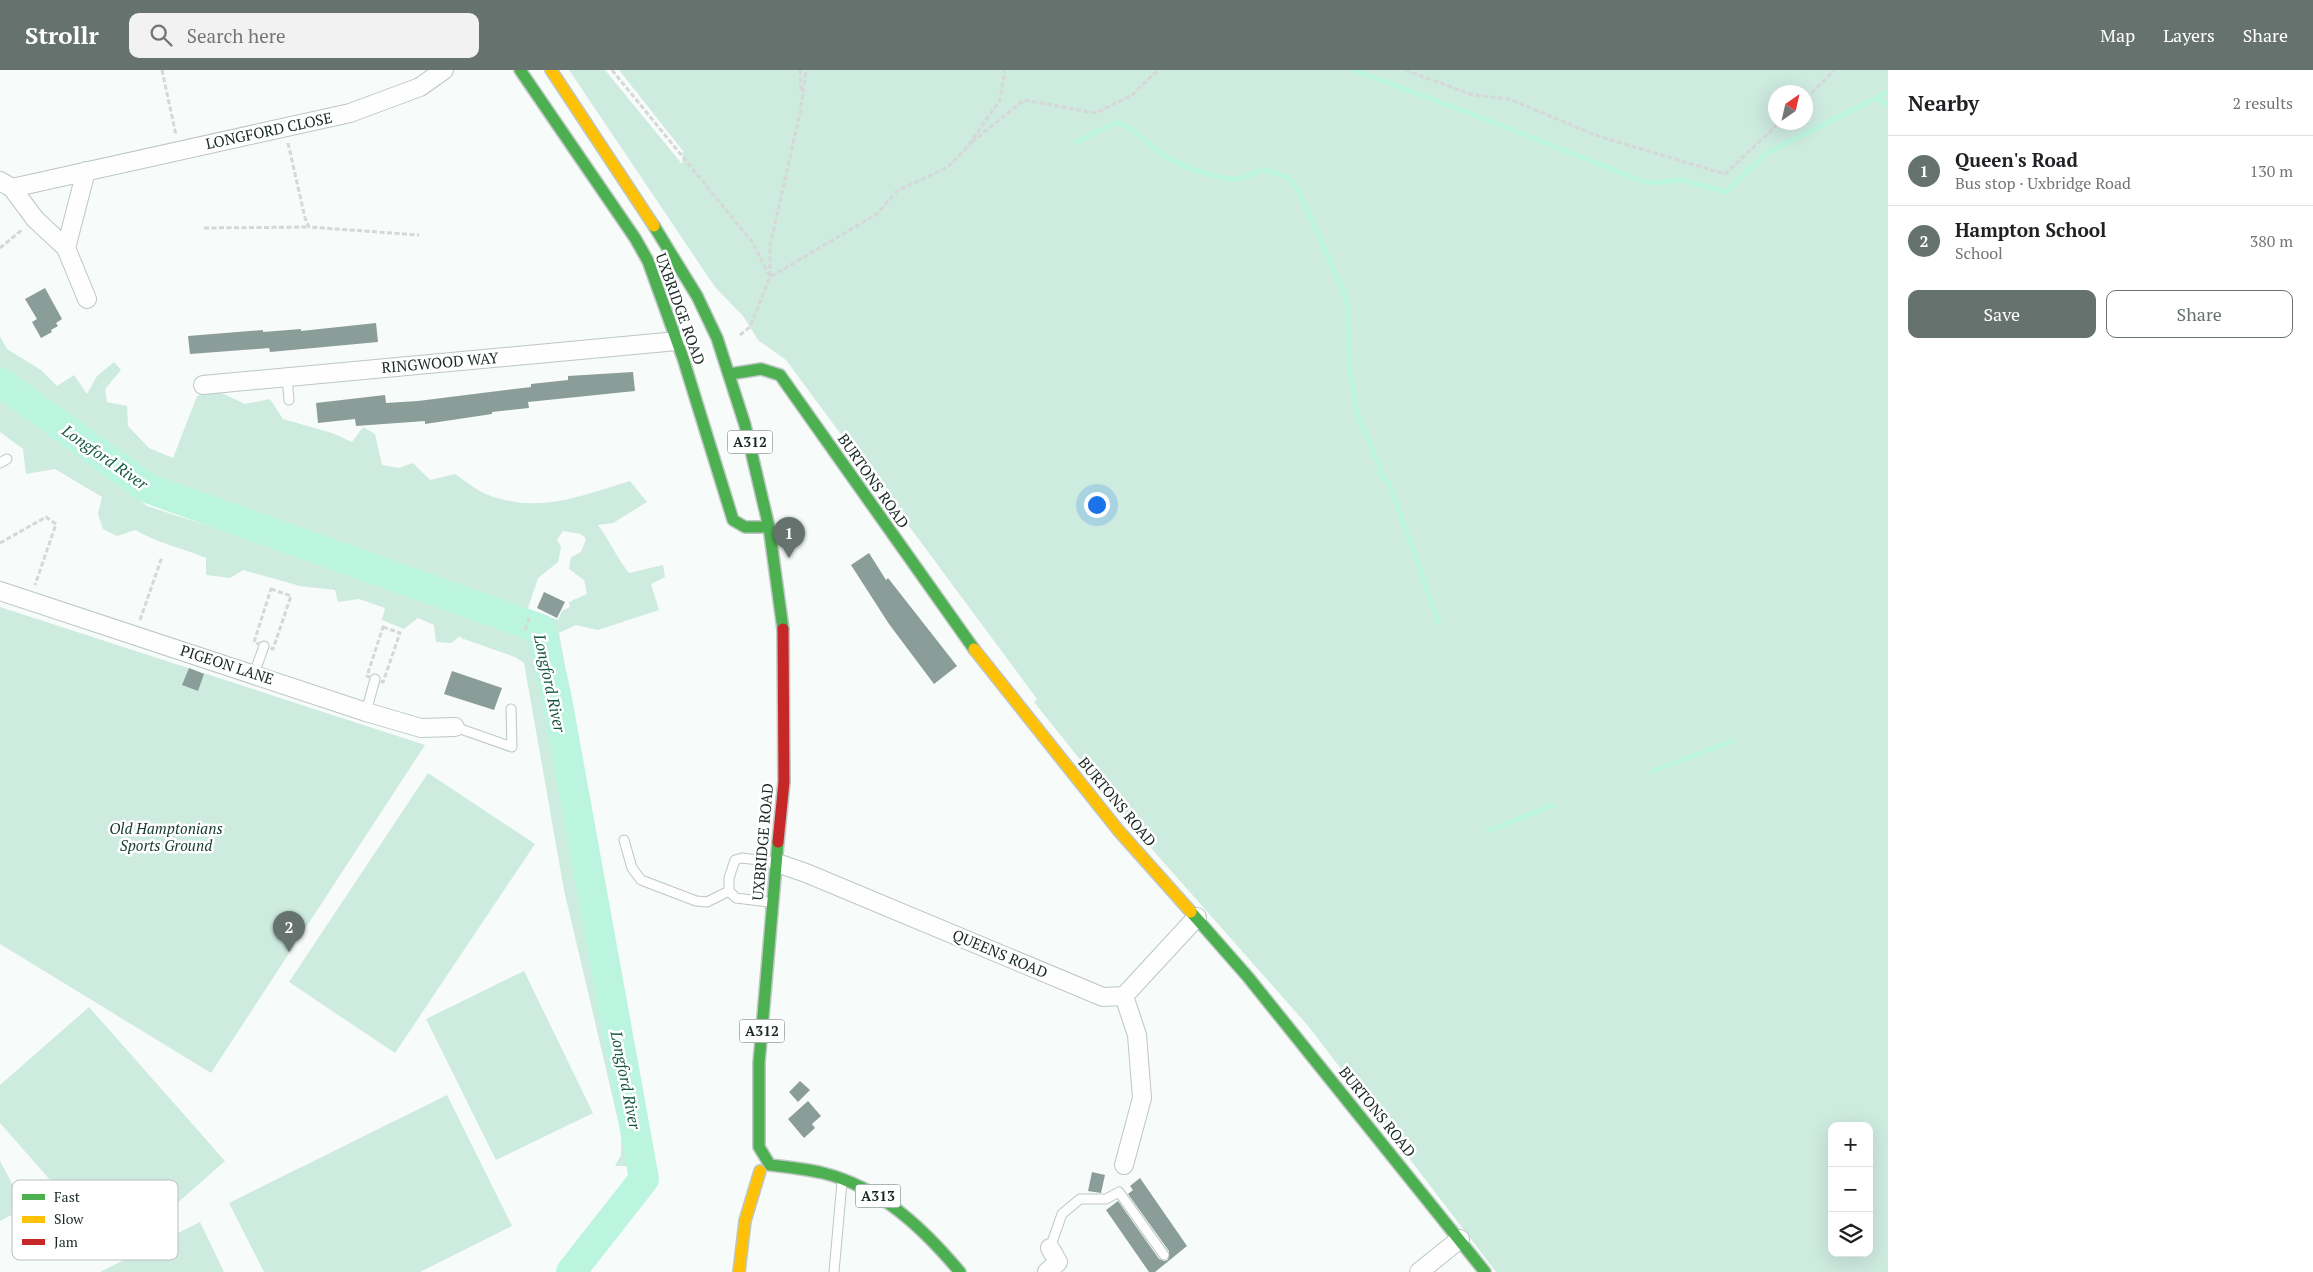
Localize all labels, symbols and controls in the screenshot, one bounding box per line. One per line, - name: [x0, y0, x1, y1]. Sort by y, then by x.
- search box: [129, 13, 479, 58]
- text: Strollr: [25, 19, 99, 51]
- icon: search: [147, 21, 175, 49]
- text: Search here: [187, 23, 286, 48]
- text: Map: [2100, 23, 2135, 47]
- text: Layers: [2163, 23, 2215, 47]
- text: Share: [2243, 23, 2288, 47]
- north arrow: [1768, 85, 1813, 130]
- text: Nearby: [1908, 89, 1979, 117]
- text: 2 results: [2233, 92, 2293, 114]
- street label: LONGFORD CLOSE: [204, 107, 334, 153]
- text: Queen's Road: [1955, 147, 2078, 172]
- text: 1: [1919, 160, 1929, 182]
- text: 130 m: [2250, 160, 2293, 182]
- text: Bus stop · Uxbridge Road: [1955, 172, 2131, 194]
- text: Hampton School: [1955, 217, 2106, 242]
- text: 2: [1919, 230, 1929, 252]
- text: 380 m: [2250, 230, 2293, 252]
- text: School: [1955, 242, 2003, 264]
- street label: UXBRIDGE ROAD: [651, 250, 710, 367]
- button: Save: [1908, 290, 2096, 338]
- button: Share: [2106, 290, 2293, 338]
- street label: RINGWOOD WAY: [381, 347, 500, 377]
- water label: Longford River: [57, 419, 153, 495]
- street label: BURTONS ROAD: [834, 429, 914, 532]
- road number: A312: [728, 431, 772, 454]
- your location: [1084, 492, 1110, 518]
- pin: 1: [773, 517, 805, 558]
- water label: Longford River: [529, 631, 571, 735]
- street label: PIGEON LANE: [178, 640, 277, 689]
- street label: BURTONS ROAD: [1074, 752, 1161, 850]
- street label: UXBRIDGE ROAD: [747, 782, 777, 901]
- park label: Old Hamptonians Sports Ground: [109, 818, 223, 855]
- pin: 2: [273, 911, 305, 952]
- street label: QUEENS ROAD: [950, 924, 1051, 982]
- road number: A312: [740, 1019, 784, 1042]
- water label: Longford River: [605, 1028, 646, 1132]
- street label: BURTONS ROAD: [1335, 1062, 1420, 1161]
- map controls: [1828, 1122, 1873, 1257]
- button: +: [1828, 1122, 1873, 1167]
- button: −: [1828, 1167, 1873, 1212]
- legend: [12, 1180, 178, 1260]
- road number: A313: [856, 1184, 900, 1208]
- text: Fast: [54, 1187, 81, 1206]
- text: Slow: [54, 1209, 84, 1228]
- button: layers: [1828, 1212, 1873, 1257]
- text: Jam: [54, 1232, 78, 1251]

